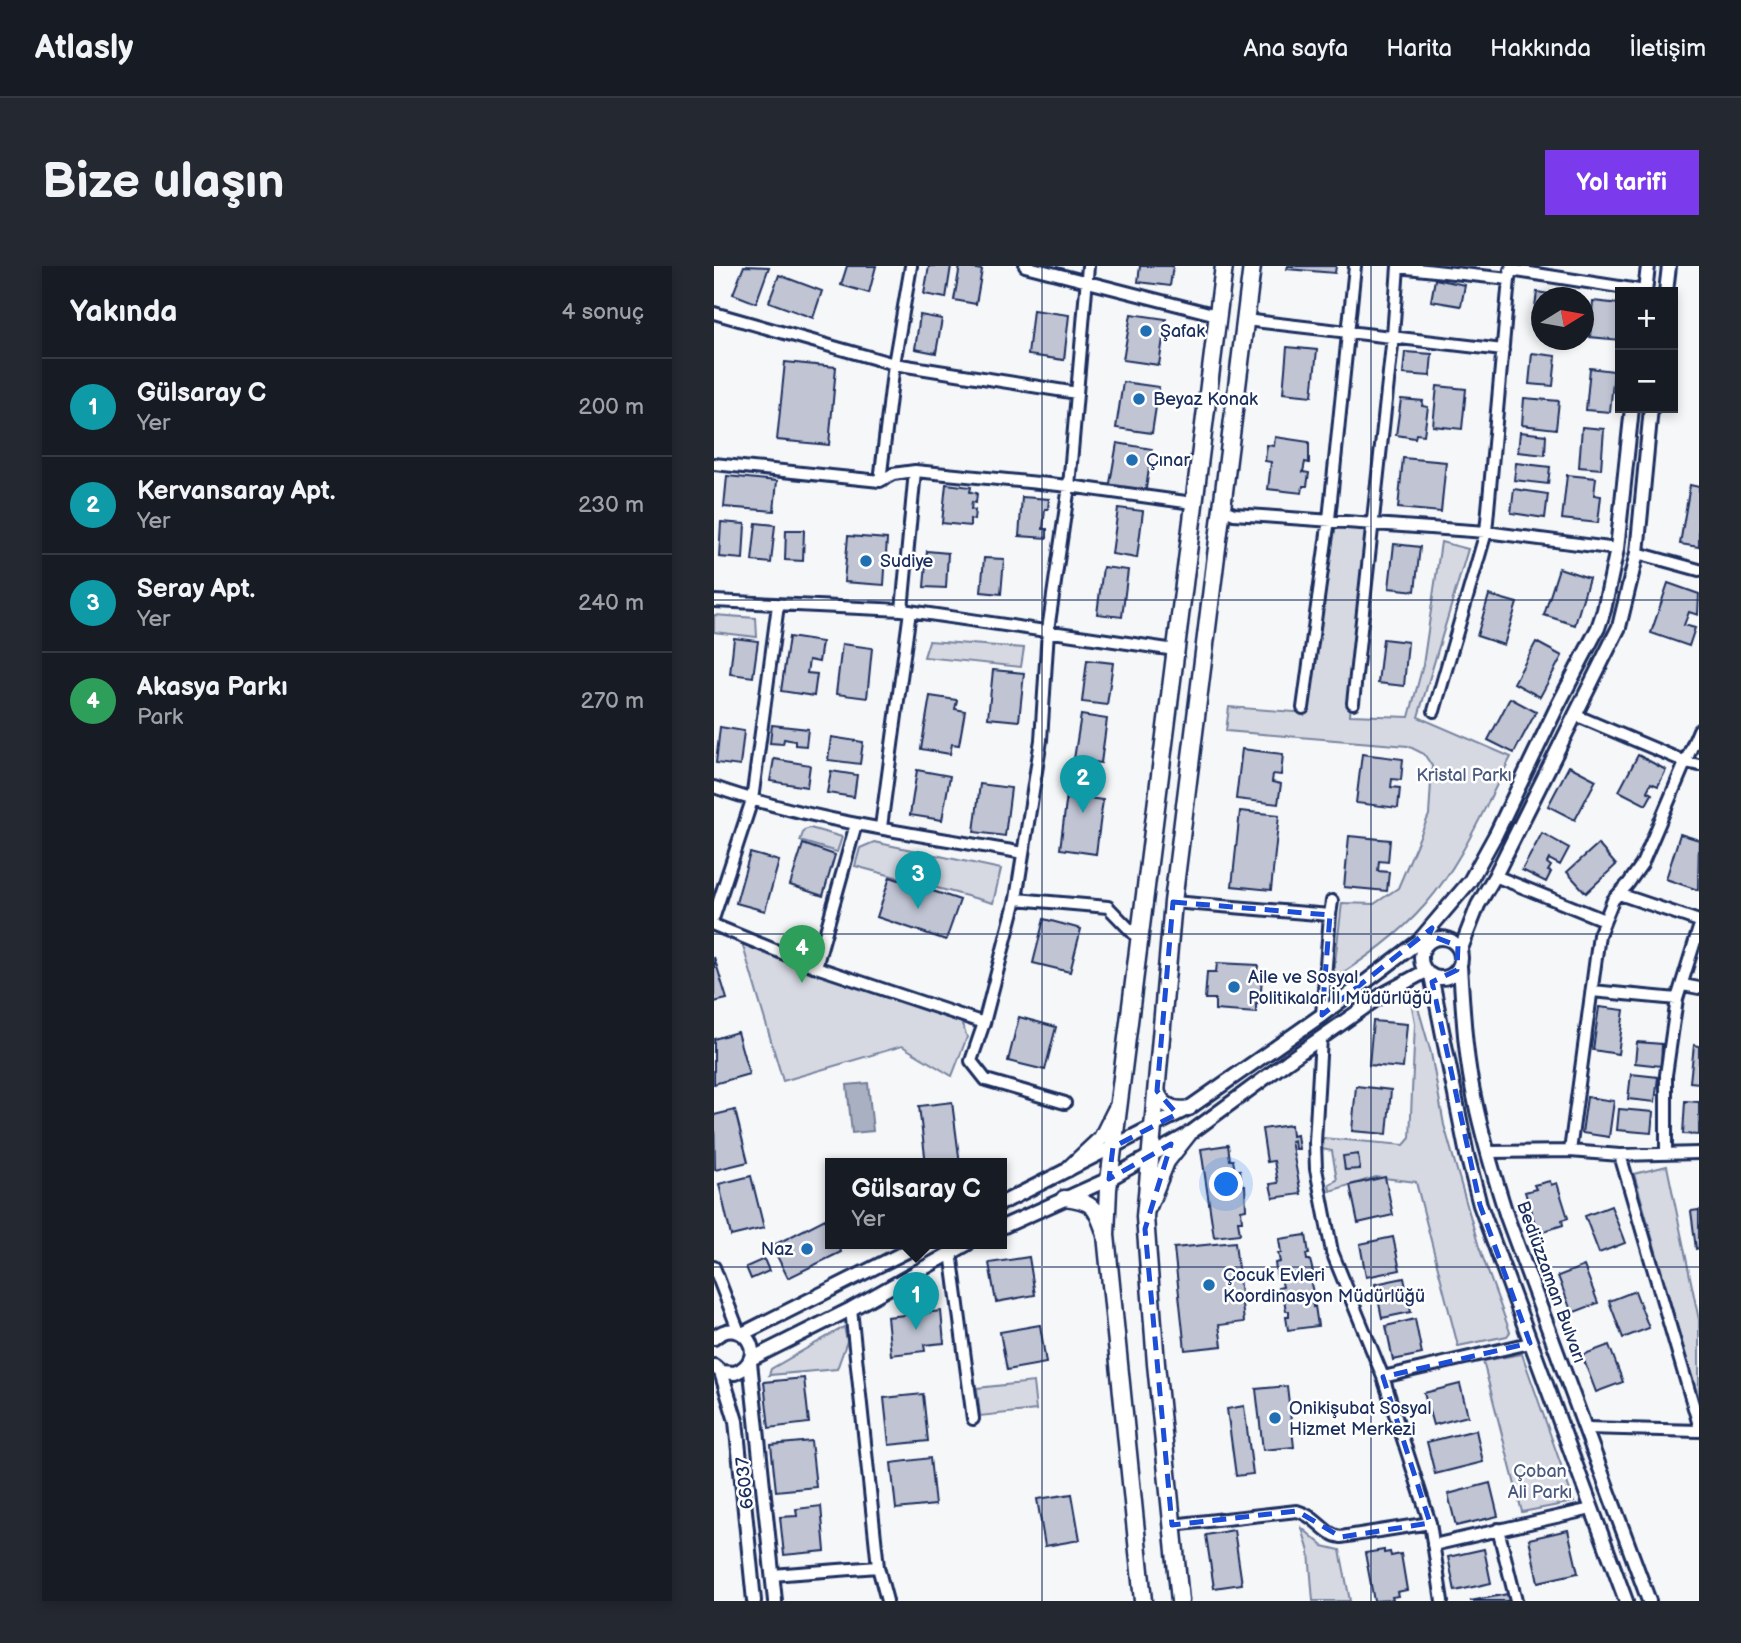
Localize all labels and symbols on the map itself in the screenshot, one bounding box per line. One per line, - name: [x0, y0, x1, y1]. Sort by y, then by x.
- north arrow: [1531, 287, 1594, 350]
- place label: Şafak: [1160, 321, 1205, 342]
- marker: Şafak: [1138, 323, 1154, 339]
- place label: Beyaz Konak: [1153, 389, 1258, 410]
- marker: Beyaz Konak: [1131, 391, 1147, 407]
- place label: Çınar: [1146, 450, 1190, 471]
- marker: Çınar: [1124, 452, 1140, 468]
- place label: Sudiye: [880, 551, 934, 572]
- marker: Sudiye: [858, 553, 874, 569]
- pin: 2: [1060, 755, 1106, 813]
- park label: Kristal Parkı: [1416, 765, 1512, 786]
- pin: 3: [895, 851, 941, 909]
- pin: 4: [779, 925, 825, 983]
- place label: Aile ve Sosyal Politikalar İl Müdürlüğü: [1248, 967, 1432, 1009]
- marker: Aile ve Sosyal Politikalar İl Müdürlüğü: [1226, 979, 1242, 995]
- your location: [1209, 1167, 1243, 1201]
- street label: Bediüzzaman Bulvarı: [1512, 1198, 1590, 1366]
- place label: Naz: [761, 1239, 793, 1260]
- marker: Naz: [799, 1241, 815, 1257]
- place label: Çocuk Evleri Koordinasyon Müdürlüğü: [1223, 1265, 1425, 1307]
- pin: 1: [893, 1272, 939, 1330]
- marker: Çocuk Evleri Koordinasyon Müdürlüğü: [1201, 1277, 1217, 1293]
- place label: Onikişubat Sosyal Hizmet Merkezi: [1289, 1398, 1432, 1440]
- marker: Onikişubat Sosyal Hizmet Merkezi: [1267, 1410, 1283, 1426]
- street label: 66037: [732, 1456, 758, 1510]
- park label: Çoban Ali Parkı: [1508, 1461, 1572, 1503]

